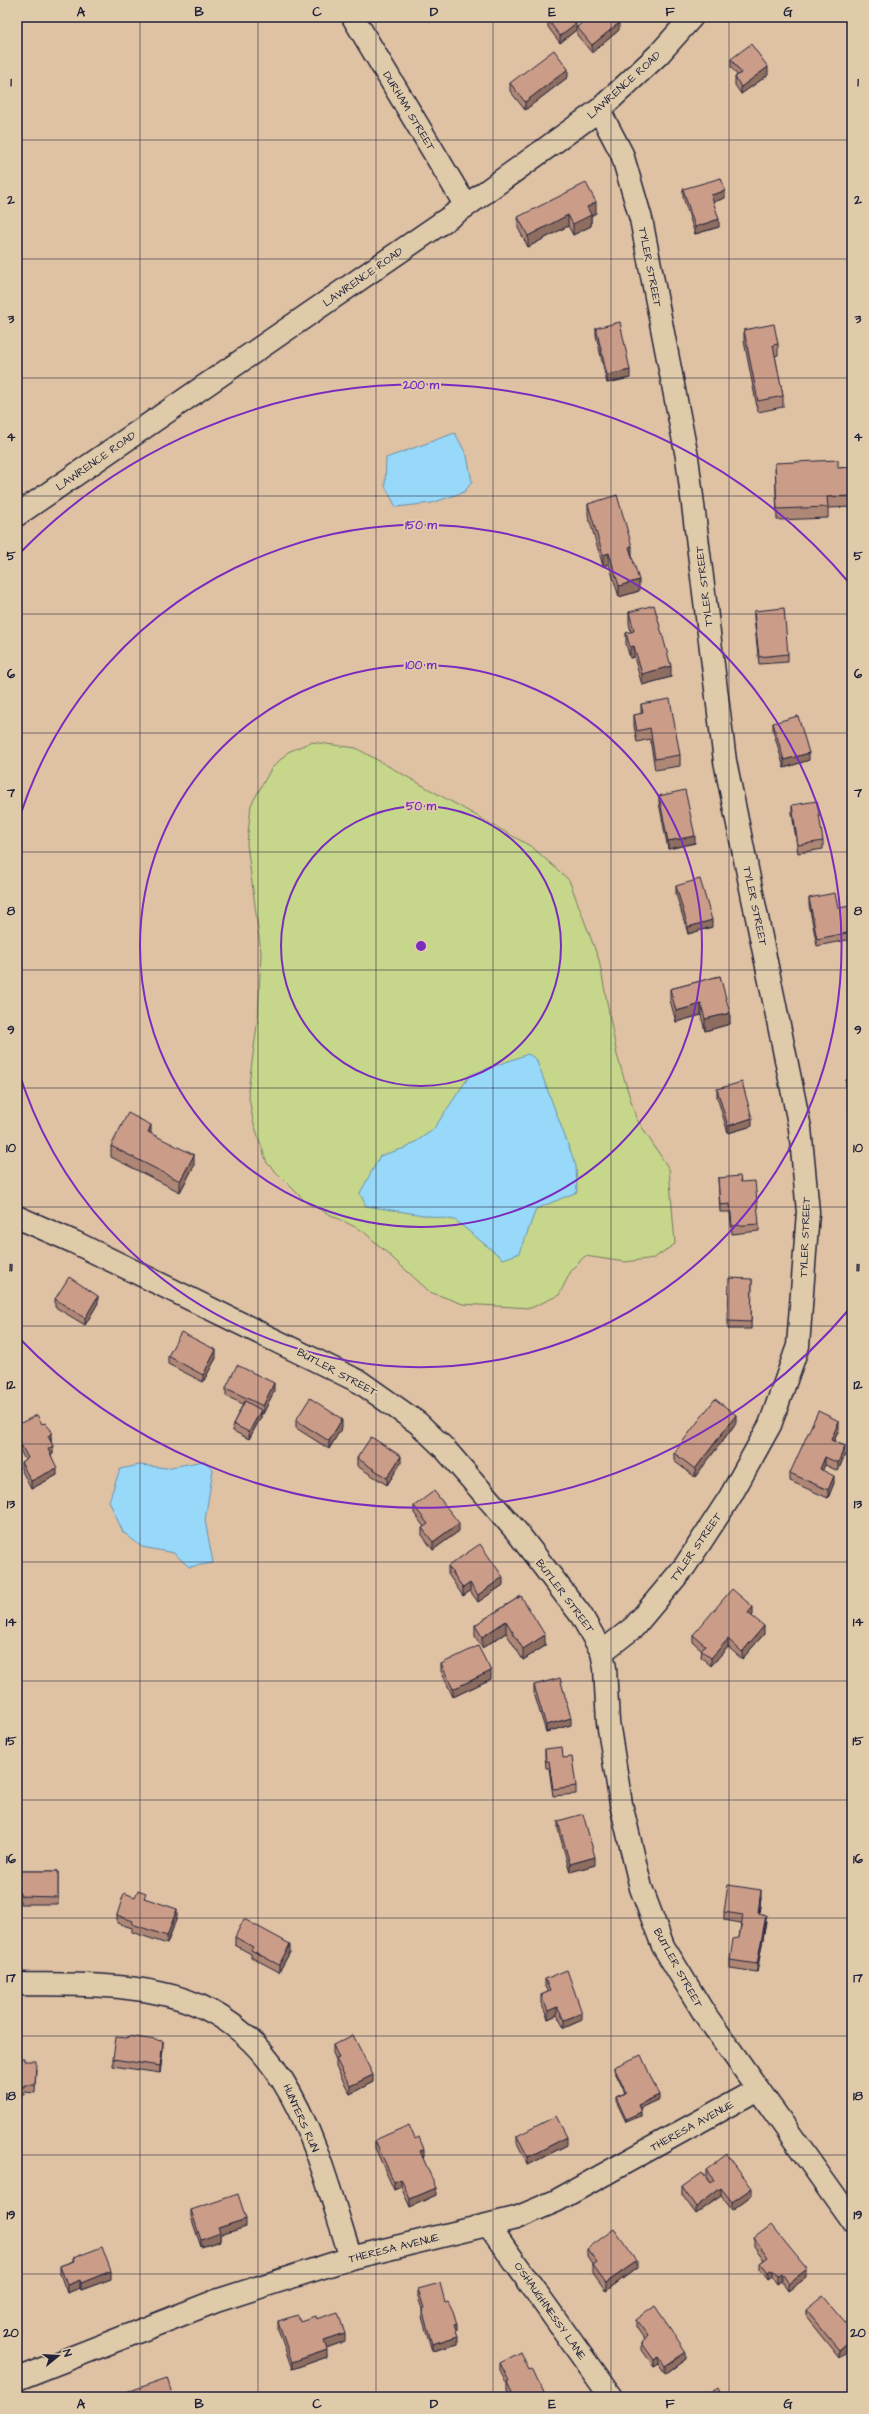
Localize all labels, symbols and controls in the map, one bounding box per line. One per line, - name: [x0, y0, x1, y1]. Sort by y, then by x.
- text: A: [77, 3, 86, 21]
- text: B: [194, 3, 204, 21]
- text: C: [312, 3, 322, 21]
- text: D: [430, 3, 439, 21]
- text: E: [548, 3, 556, 21]
- text: F: [665, 3, 675, 21]
- text: G: [783, 3, 793, 21]
- street label: LAWRENCE ROAD: [584, 48, 664, 122]
- street label: DURHAM STREET: [379, 69, 439, 154]
- text: 1: [10, 73, 12, 91]
- text: 1: [857, 73, 859, 91]
- text: 2: [6, 191, 15, 209]
- text: 2: [853, 191, 862, 209]
- street label: TYLER STREET: [635, 226, 665, 308]
- street label: LAWRENCE ROAD: [320, 244, 406, 310]
- text: 3: [7, 310, 15, 328]
- text: 3: [854, 310, 862, 328]
- text: 200 m: [402, 377, 440, 394]
- text: 4: [7, 428, 16, 446]
- street label: LAWRENCE ROAD: [53, 428, 139, 494]
- text: 4: [854, 428, 863, 446]
- text: 150 m: [405, 517, 438, 534]
- street label: TYLER STREET: [692, 545, 716, 627]
- text: 5: [6, 547, 16, 565]
- text: 5: [853, 547, 863, 565]
- text: 100 m: [406, 657, 437, 674]
- text: 6: [7, 665, 16, 683]
- text: 6: [854, 665, 863, 683]
- text: 7: [6, 784, 16, 802]
- text: 7: [853, 784, 863, 802]
- text: 50 m: [406, 798, 437, 815]
- street label: TYLER STREET: [739, 865, 771, 947]
- text: 8: [7, 902, 16, 920]
- text: 8: [854, 902, 863, 920]
- centre of rings: [414, 939, 428, 953]
- text: 9: [7, 1021, 15, 1039]
- text: 9: [854, 1021, 862, 1039]
- text: 10: [6, 1139, 17, 1157]
- text: 10: [853, 1139, 864, 1157]
- street label: TYLER STREET: [796, 1196, 814, 1278]
- text: 11: [9, 1258, 13, 1276]
- text: 11: [856, 1258, 860, 1276]
- street label: BUTLER STREET: [294, 1345, 380, 1400]
- text: 12: [6, 1376, 16, 1394]
- text: 12: [853, 1376, 863, 1394]
- text: 13: [7, 1495, 16, 1513]
- text: 13: [854, 1495, 863, 1513]
- street label: TYLER STREET: [667, 1510, 725, 1584]
- street label: BUTLER STREET: [532, 1556, 598, 1636]
- text: 14: [6, 1613, 16, 1631]
- text: 14: [853, 1613, 863, 1631]
- text: 15: [6, 1732, 17, 1750]
- text: 15: [853, 1732, 864, 1750]
- text: 16: [6, 1850, 17, 1868]
- text: 16: [853, 1850, 864, 1868]
- street label: BUTLER STREET: [650, 1926, 706, 2011]
- text: 17: [6, 1969, 17, 1987]
- text: 17: [853, 1969, 864, 1987]
- street label: HUNTERS RUN: [279, 2081, 323, 2155]
- text: 18: [6, 2087, 17, 2105]
- text: 18: [853, 2087, 864, 2105]
- street label: THERESA AVENUE: [648, 2097, 737, 2155]
- text: 19: [6, 2206, 16, 2224]
- text: 19: [853, 2206, 863, 2224]
- street label: THERESA AVENUE: [347, 2229, 441, 2267]
- street label: O'SHAUGHNESSY LANE: [511, 2259, 590, 2363]
- text: 20: [2, 2324, 20, 2342]
- text: 20: [849, 2324, 867, 2342]
- north arrow: [38, 2336, 78, 2376]
- text: N: [59, 2347, 75, 2359]
- text: A: [77, 2395, 86, 2413]
- text: B: [194, 2395, 204, 2413]
- text: C: [312, 2395, 322, 2413]
- text: D: [430, 2395, 439, 2413]
- text: E: [548, 2395, 556, 2413]
- text: F: [665, 2395, 675, 2413]
- text: G: [783, 2395, 793, 2413]

